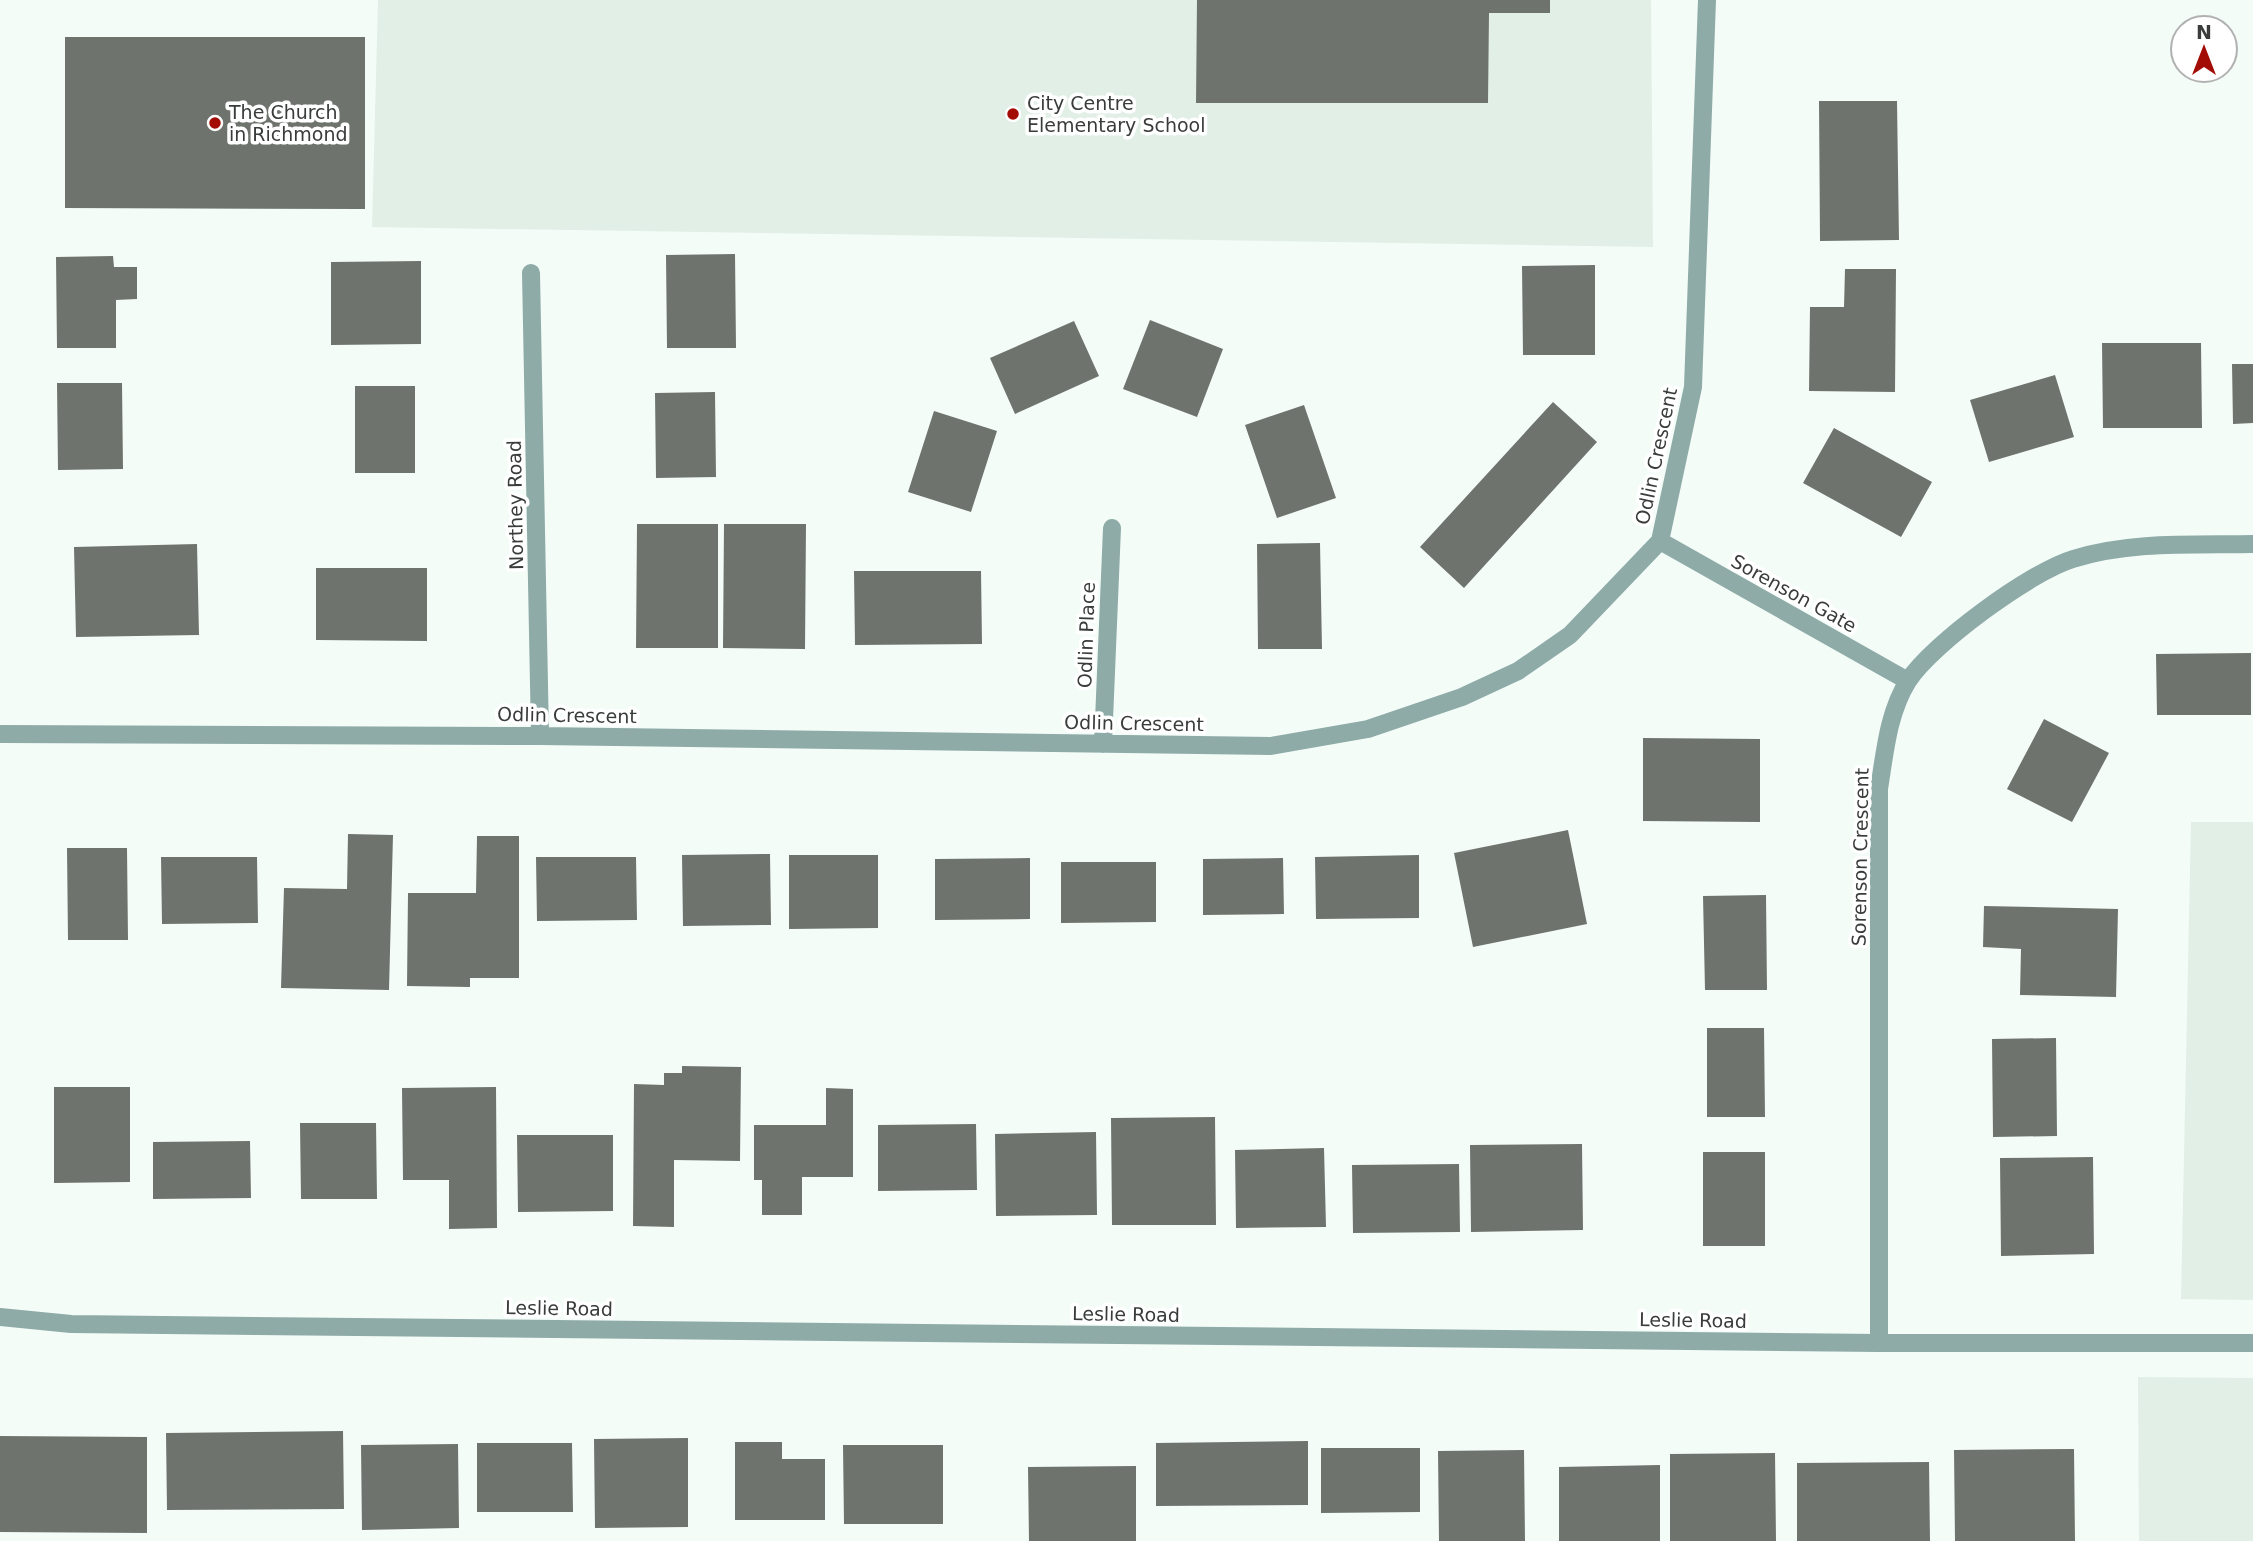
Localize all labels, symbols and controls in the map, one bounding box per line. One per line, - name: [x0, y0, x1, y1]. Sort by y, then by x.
- north arrow: [2169, 14, 2239, 84]
- text: N: [2196, 21, 2212, 43]
- place label: City Centre Elementary School: [1027, 92, 1205, 136]
- place label: The Church in Richmond: [228, 101, 348, 145]
- marker: City Centre Elementary School: [1005, 106, 1021, 122]
- marker: The Church in Richmond: [207, 115, 223, 131]
- street label: Odlin Crescent: [1631, 385, 1681, 527]
- street label: Northey Road: [503, 440, 527, 570]
- street label: Sorenson Gate: [1727, 549, 1861, 637]
- street label: Odlin Place: [1073, 582, 1099, 688]
- street label: Odlin Crescent: [497, 703, 637, 727]
- street label: Odlin Crescent: [1064, 711, 1204, 735]
- street label: Sorenson Crescent: [1847, 768, 1873, 946]
- street label: Leslie Road: [505, 1296, 613, 1320]
- street label: Leslie Road: [1072, 1302, 1180, 1326]
- street label: Leslie Road: [1639, 1308, 1747, 1332]

